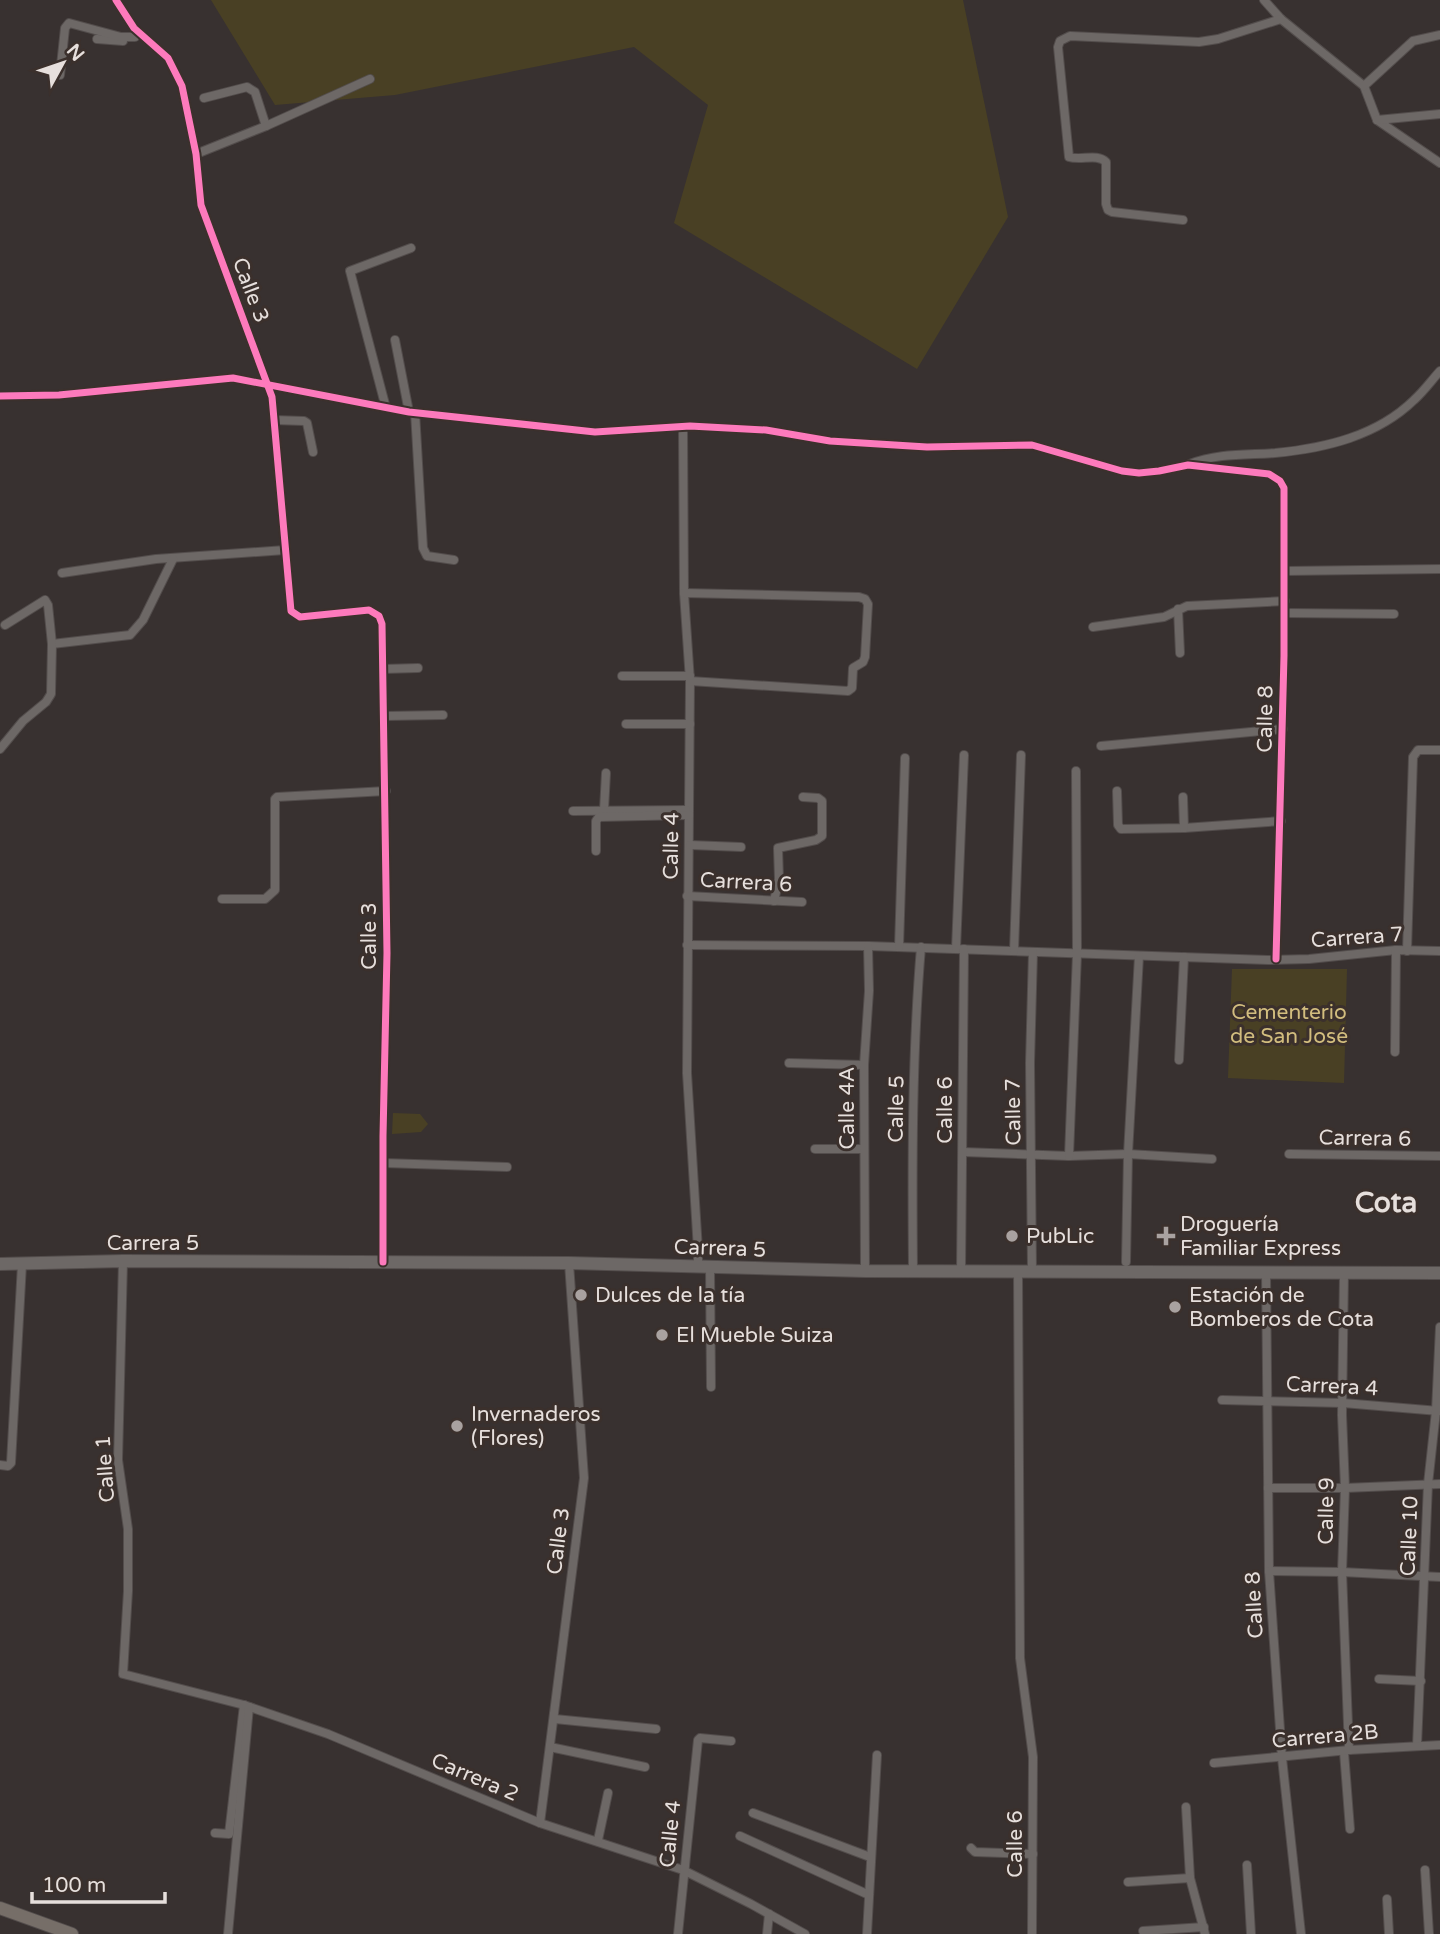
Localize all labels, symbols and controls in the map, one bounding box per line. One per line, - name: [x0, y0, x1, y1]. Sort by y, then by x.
- north arrow: [28, 28, 98, 98]
- text: N: [62, 40, 89, 66]
- street label: Calle 3: [227, 254, 274, 326]
- street label: Calle 8: [1252, 685, 1279, 753]
- street label: Calle 4: [658, 812, 685, 880]
- street label: Carrera 6: [699, 868, 793, 897]
- street label: Calle 3: [357, 902, 382, 970]
- street label: Carrera 7: [1310, 922, 1404, 953]
- park label: Cementerio de San José: [1230, 1000, 1348, 1049]
- street label: Calle 4A: [835, 1066, 860, 1150]
- street label: Calle 5: [883, 1075, 910, 1143]
- street label: Calle 6: [933, 1076, 958, 1144]
- street label: Calle 7: [1000, 1078, 1027, 1146]
- street label: Carrera 6: [1319, 1125, 1411, 1152]
- district label: Cota: [1355, 1186, 1417, 1220]
- place label: Droguería Familiar Express: [1180, 1212, 1341, 1261]
- place label: PubLic: [1026, 1224, 1094, 1249]
- marker: PubLic: [1004, 1228, 1020, 1244]
- marker: Droguería Familiar Express: [1158, 1228, 1174, 1244]
- street label: Carrera 5: [107, 1231, 199, 1256]
- street label: Carrera 5: [673, 1234, 767, 1263]
- place label: Dulces de la tía: [595, 1283, 745, 1308]
- place label: Estación de Bomberos de Cota: [1189, 1283, 1374, 1332]
- marker: Dulces de la tía: [573, 1287, 589, 1303]
- marker: Estación de Bomberos de Cota: [1167, 1299, 1183, 1315]
- place label: El Mueble Suiza: [676, 1323, 834, 1348]
- marker: El Mueble Suiza: [654, 1327, 670, 1343]
- street label: Carrera 4: [1285, 1372, 1379, 1401]
- place label: Invernaderos (Flores): [471, 1402, 601, 1451]
- marker: Invernaderos (Flores): [449, 1418, 465, 1434]
- street label: Calle 1: [91, 1434, 120, 1503]
- street label: Calle 9: [1313, 1477, 1340, 1545]
- street label: Calle 10: [1396, 1495, 1423, 1577]
- street label: Calle 3: [542, 1506, 575, 1576]
- street label: Calle 8: [1240, 1571, 1269, 1639]
- street label: Carrera 2B: [1271, 1719, 1379, 1754]
- street label: Carrera 2: [427, 1748, 522, 1807]
- street label: Calle 4: [655, 1799, 686, 1869]
- street label: Calle 6: [1003, 1810, 1028, 1878]
- scale bar: [32, 1860, 164, 1904]
- text: 100 m: [42, 1873, 106, 1898]

